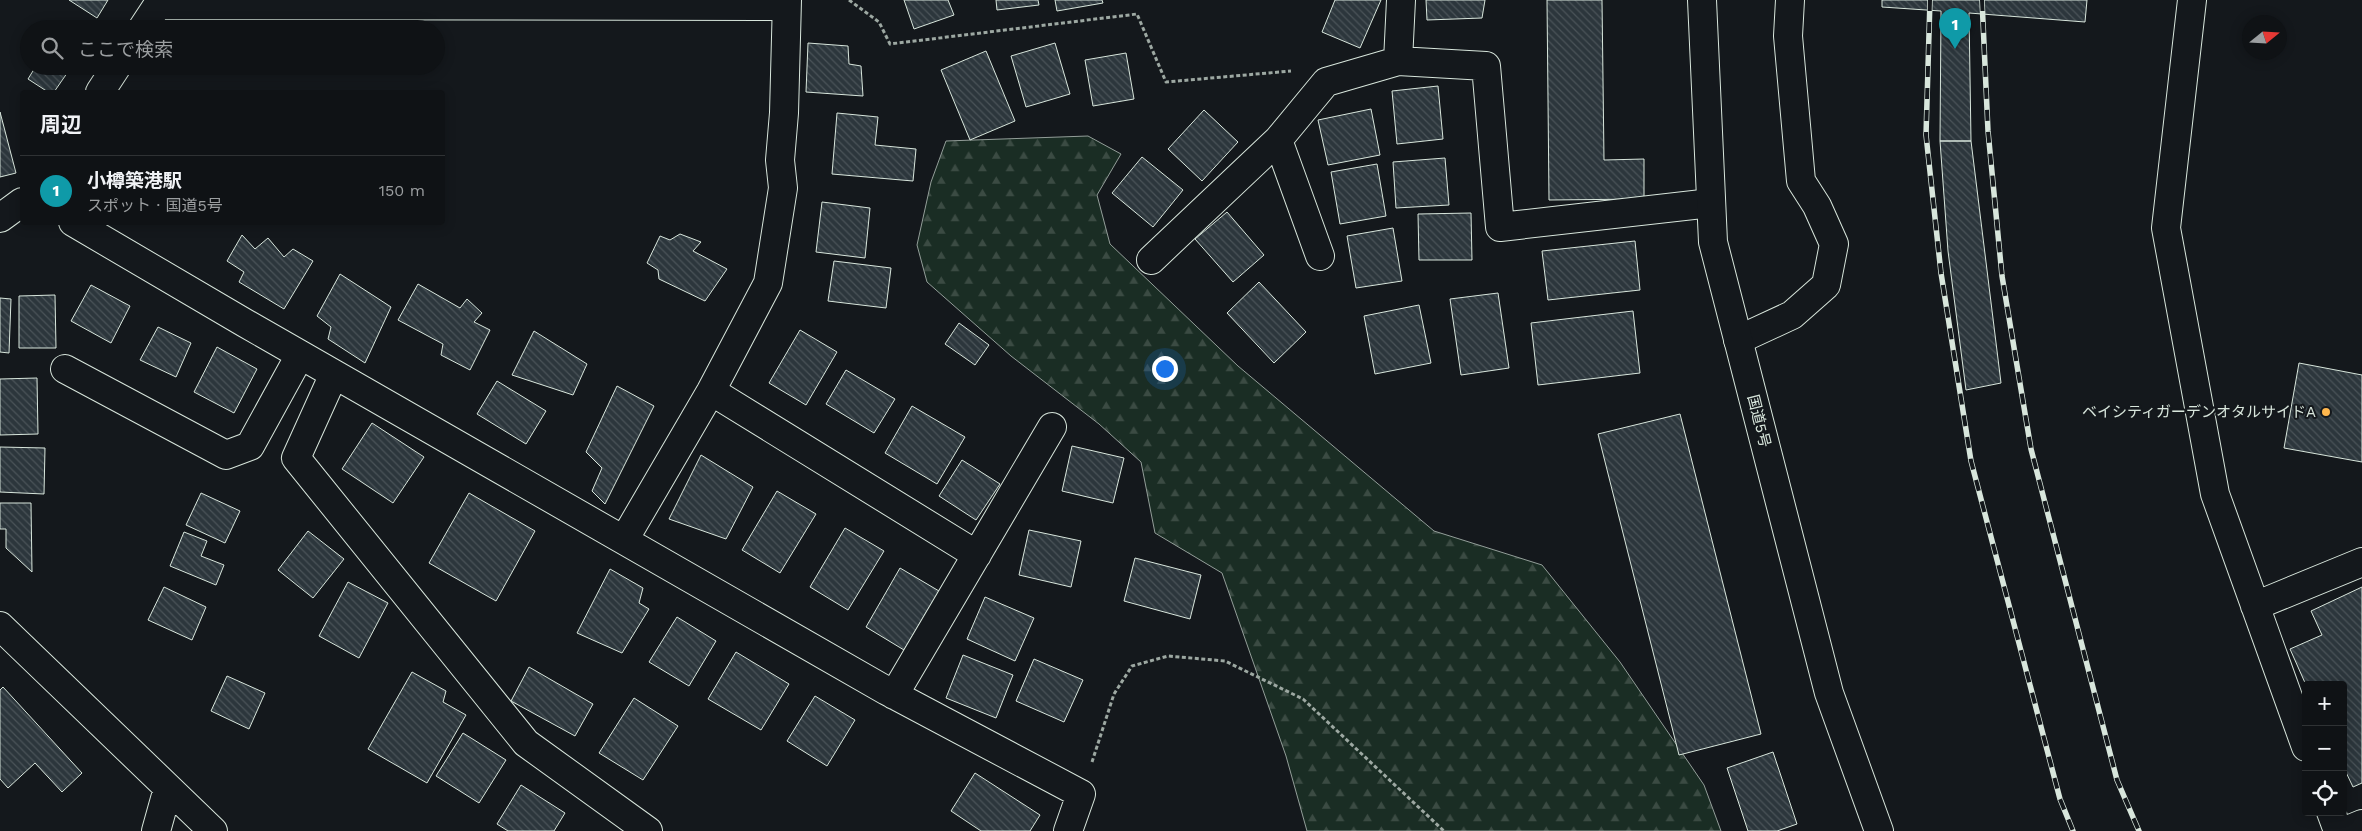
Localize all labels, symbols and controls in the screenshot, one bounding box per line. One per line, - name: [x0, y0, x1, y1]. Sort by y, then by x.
- pin: 1: [1939, 8, 1971, 49]
- north arrow: [2242, 15, 2287, 60]
- search box: [20, 20, 445, 75]
- icon: search: [38, 34, 66, 62]
- text: ここで検索: [78, 38, 173, 61]
- text: 周辺: [40, 112, 82, 137]
- text: 小樽築港駅: [87, 169, 182, 192]
- text: 1: [53, 181, 59, 200]
- text: 150 m: [379, 181, 425, 200]
- text: スポット · 国道5号: [87, 196, 223, 215]
- your location: [1152, 356, 1178, 382]
- street label: 国道5号: [1744, 393, 1774, 449]
- place label: ベイシティガーデンオタルサイドA: [2082, 403, 2316, 421]
- marker: ベイシティガーデンオタルサイドA: [2320, 406, 2332, 418]
- map controls: [2302, 681, 2347, 816]
- button: +: [2302, 681, 2347, 726]
- button: −: [2302, 726, 2347, 771]
- button: locate: [2302, 771, 2347, 816]

